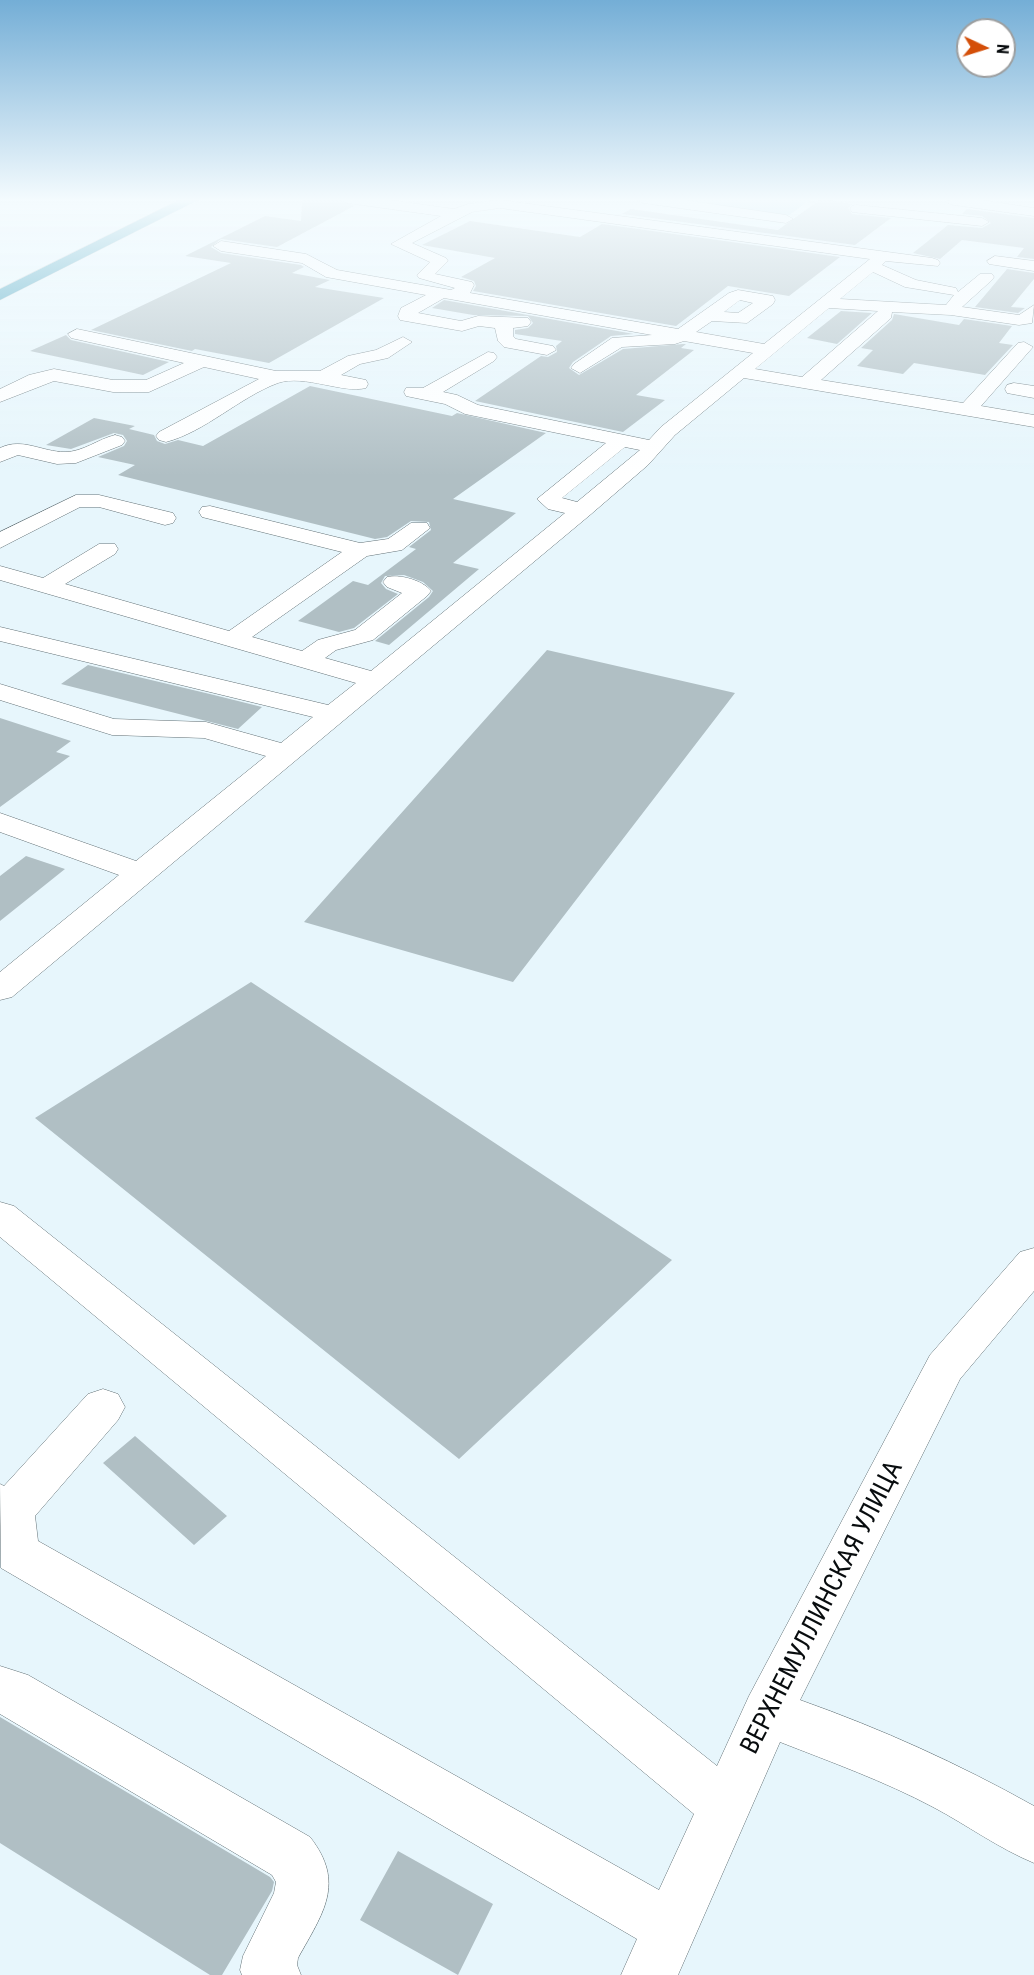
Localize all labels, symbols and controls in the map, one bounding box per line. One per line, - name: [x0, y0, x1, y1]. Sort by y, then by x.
- north arrow: [956, 18, 1016, 78]
- text: N: [993, 44, 1012, 55]
- street label: ВЕРХНЕМУЛЛИНСКАЯ УЛИЦА: [735, 1456, 911, 1760]

